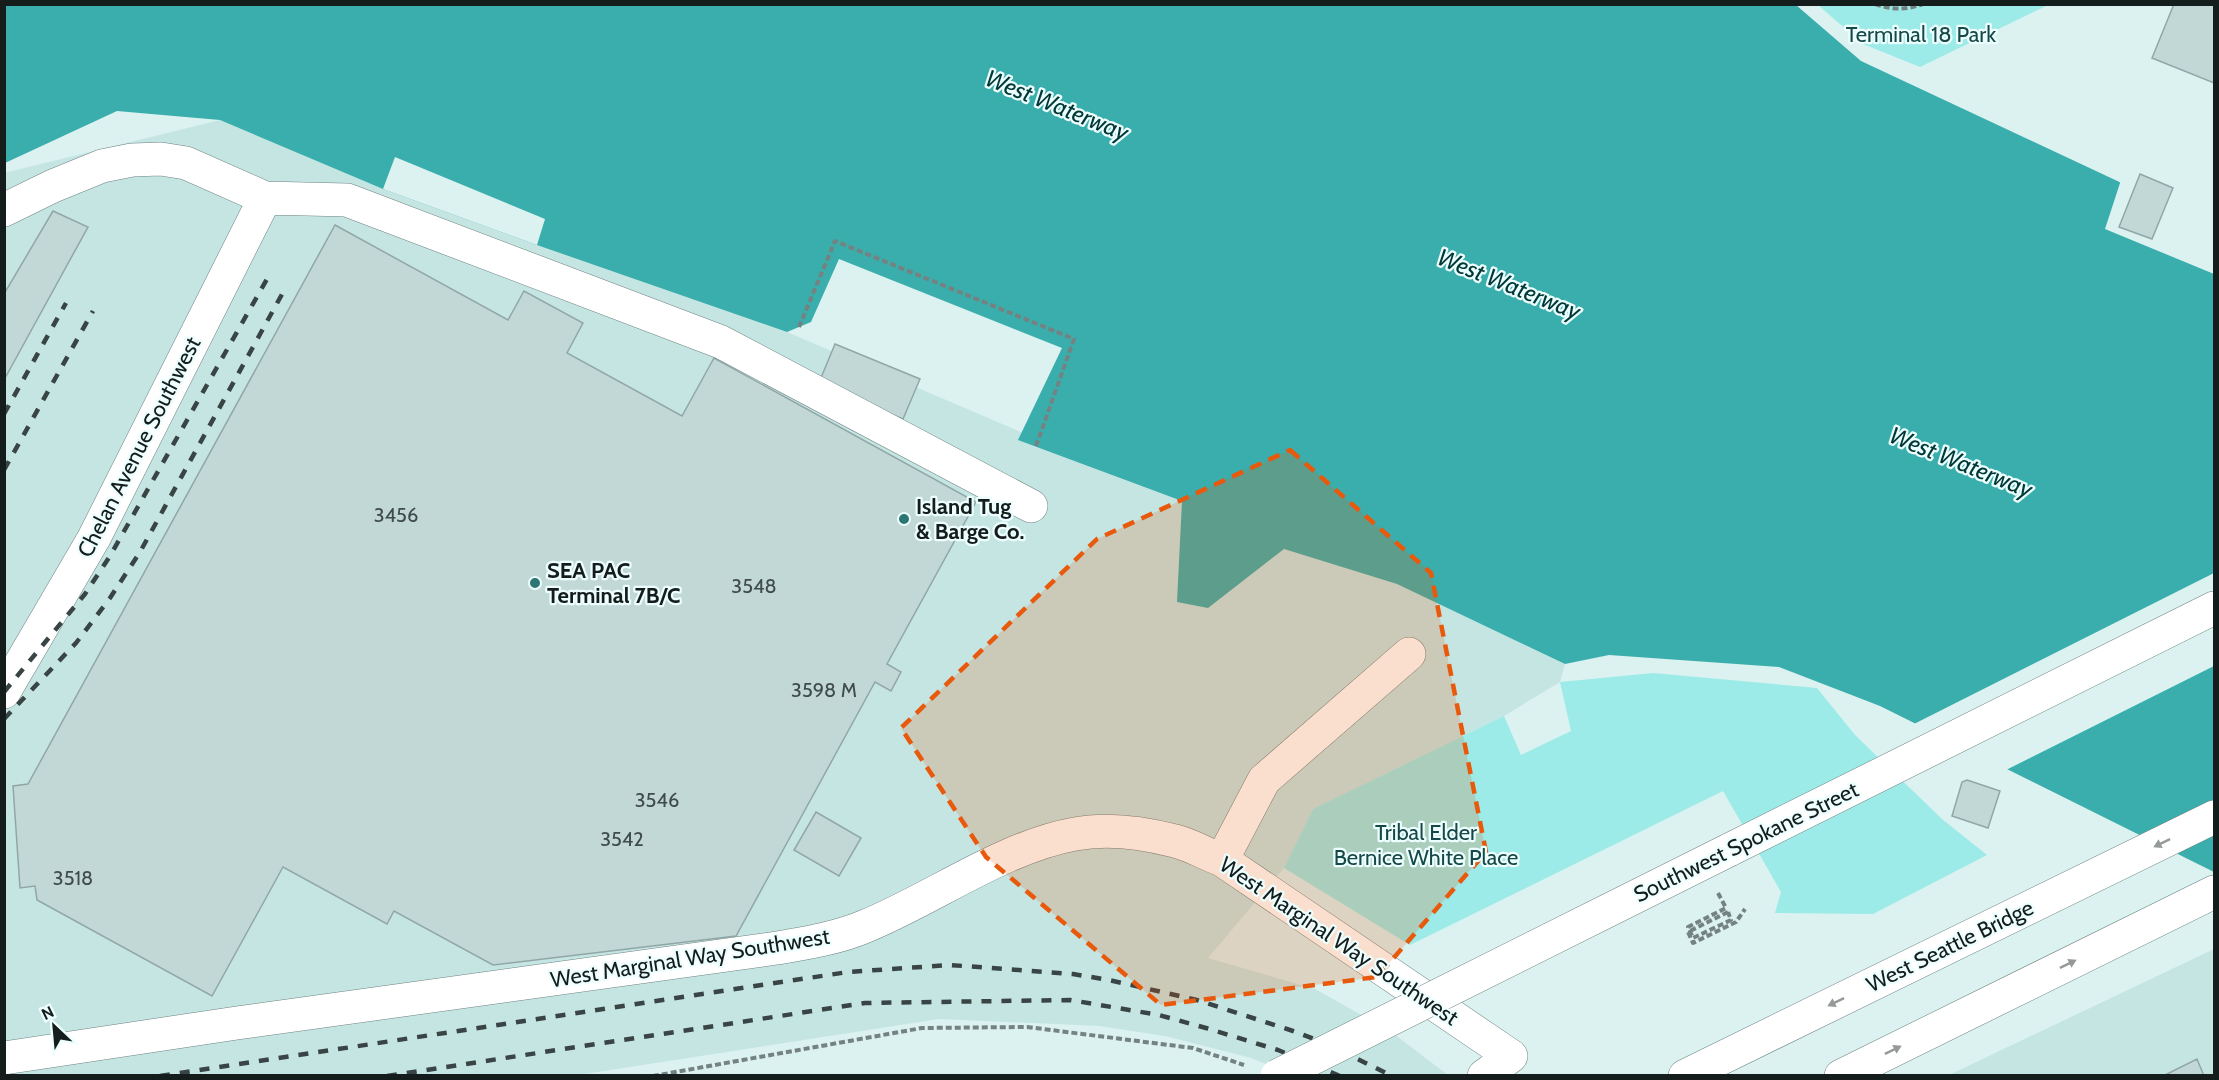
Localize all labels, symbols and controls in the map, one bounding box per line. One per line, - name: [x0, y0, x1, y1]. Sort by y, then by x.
- park label: Terminal 18 Park: [1846, 21, 1996, 48]
- water label: West Waterway: [981, 63, 1134, 147]
- water label: West Waterway: [1433, 242, 1586, 326]
- street label: Chelan Avenue Southwest: [72, 332, 207, 562]
- water label: West Waterway: [1885, 420, 2038, 504]
- place label: Island Tug & Barge Co.: [916, 493, 1024, 545]
- house number: 3456: [374, 503, 418, 527]
- marker: Island Tug & Barge Co.: [897, 512, 911, 526]
- place label: SEA PAC Terminal 7B/C: [547, 557, 680, 609]
- house number: 3548: [731, 574, 777, 598]
- marker: SEA PAC Terminal 7B/C: [528, 576, 542, 590]
- house number: 3598 M: [791, 678, 857, 702]
- street label: Southwest Spokane Street: [1629, 776, 1863, 908]
- house number: 3546: [635, 788, 679, 812]
- park label: Tribal Elder Bernice White Place: [1334, 819, 1518, 871]
- house number: 3542: [600, 827, 644, 851]
- one-way arrow: [2153, 839, 2170, 848]
- street label: West Marginal Way Southwest: [1214, 851, 1464, 1031]
- house number: 3518: [53, 866, 93, 890]
- street label: West Seattle Bridge: [1862, 894, 2038, 998]
- street label: West Marginal Way Southwest: [549, 923, 832, 993]
- one-way arrow: [2060, 959, 2077, 968]
- north arrow: [24, 996, 84, 1056]
- one-way arrow: [1827, 998, 1844, 1007]
- text: N: [38, 1002, 57, 1024]
- one-way arrow: [1885, 1045, 1902, 1054]

